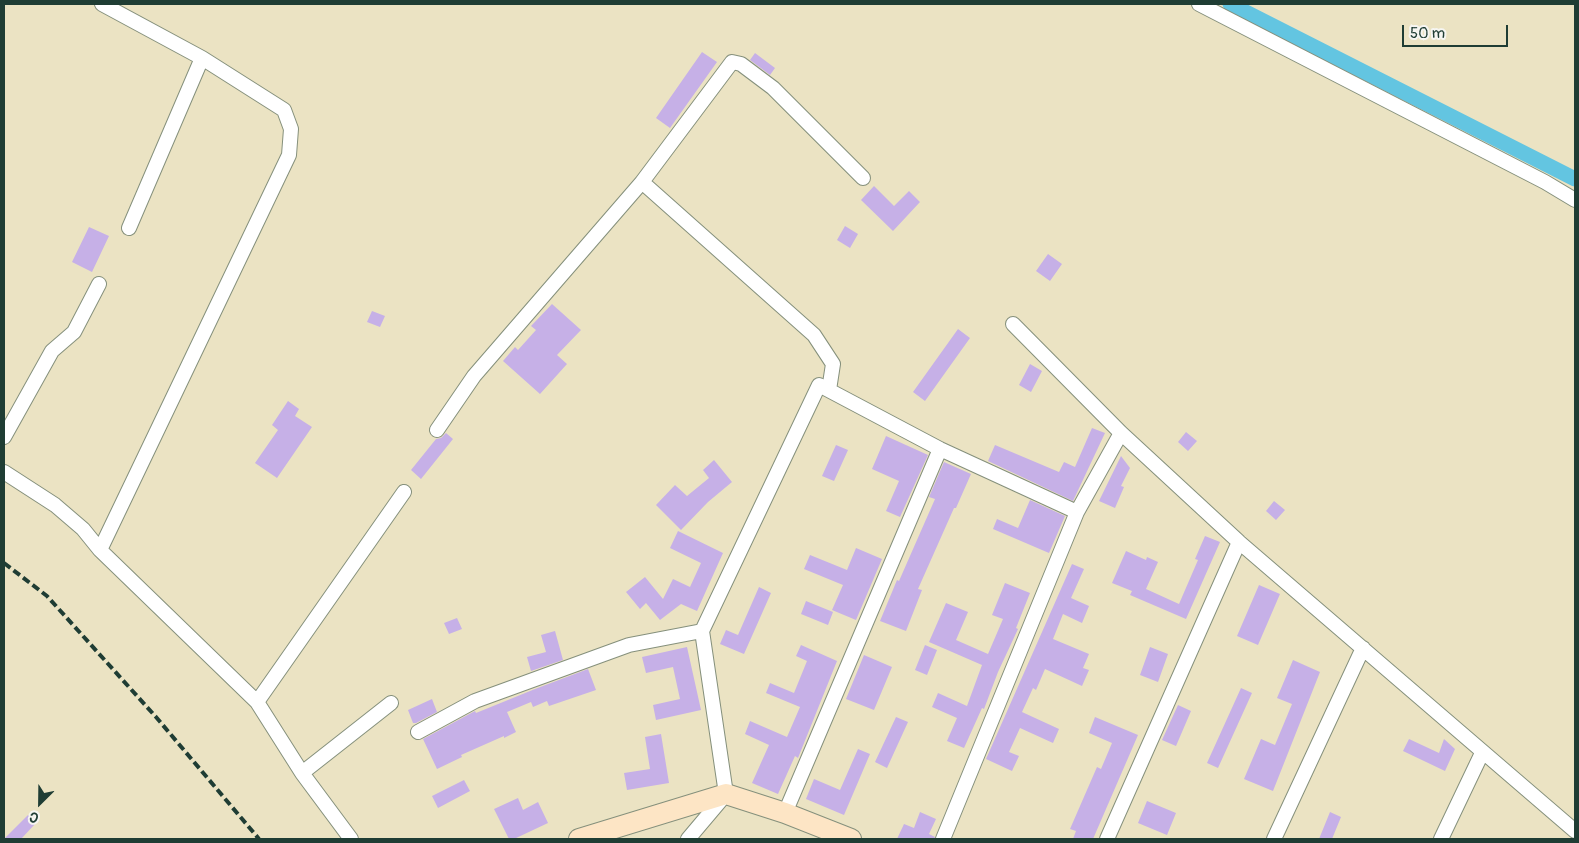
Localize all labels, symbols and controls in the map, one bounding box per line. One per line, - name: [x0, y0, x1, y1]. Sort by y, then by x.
- scale bar: [1404, 15, 1510, 47]
- text: 50 m: [1410, 24, 1445, 43]
- north arrow: [15, 778, 65, 828]
- text: С: [27, 808, 41, 827]

